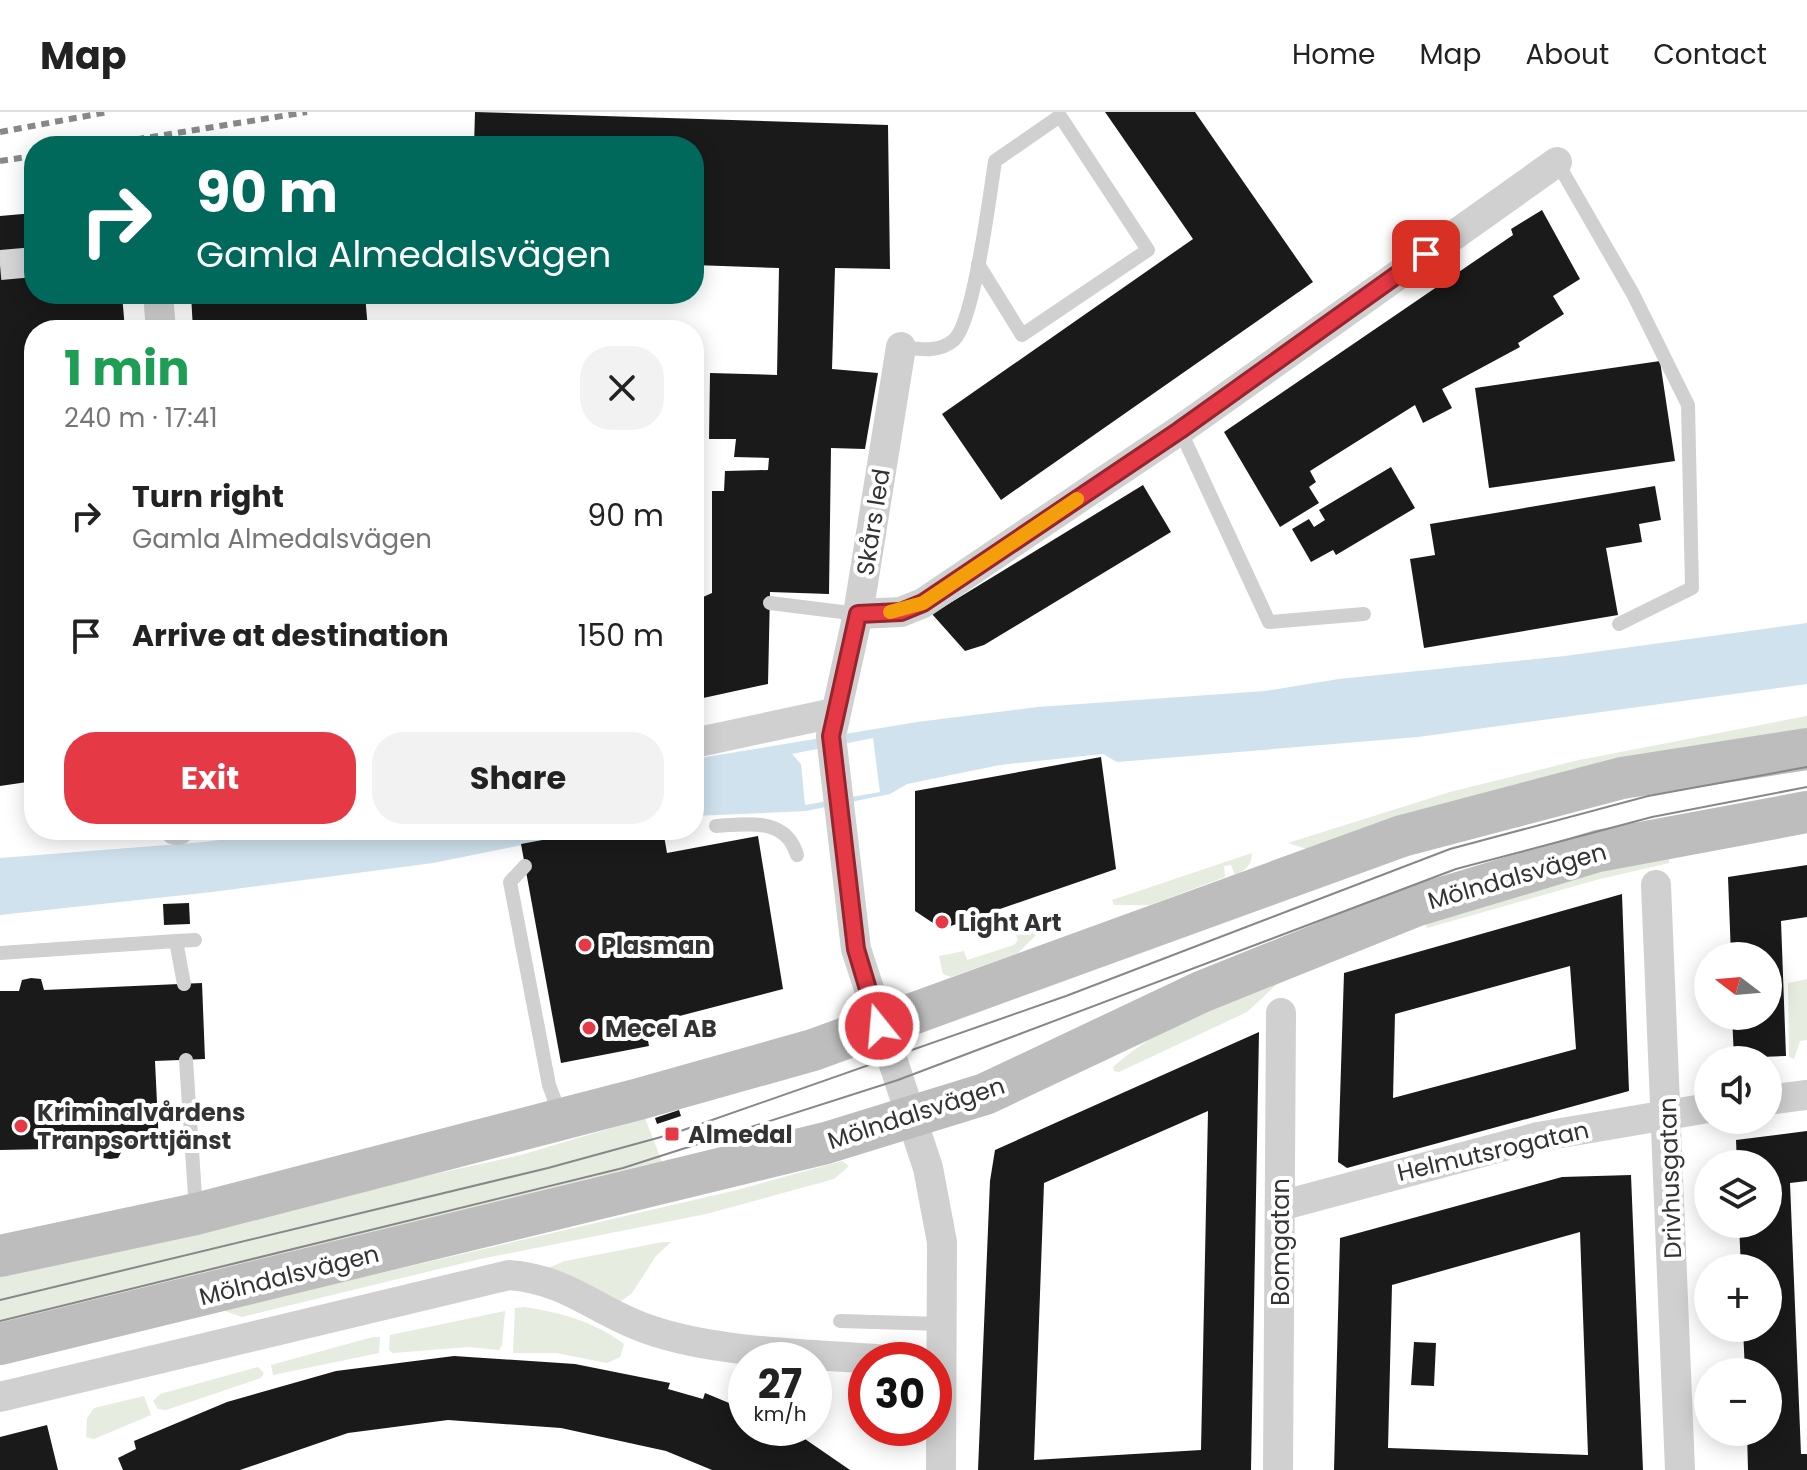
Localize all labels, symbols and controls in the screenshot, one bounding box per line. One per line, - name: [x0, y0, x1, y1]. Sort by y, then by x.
- text: Map: [40, 29, 127, 82]
- text: Home: [1292, 35, 1375, 74]
- text: Map: [1419, 35, 1481, 74]
- text: About: [1525, 35, 1609, 74]
- text: Contact: [1653, 35, 1767, 74]
- text: 90 m: [196, 153, 338, 232]
- icon: right: [64, 168, 168, 272]
- pin: [1392, 220, 1460, 288]
- text: Gamla Almedalsvägen: [196, 229, 611, 280]
- icon: arrive: [1404, 232, 1448, 276]
- text: 1 min: [64, 335, 190, 402]
- button: close: [580, 346, 664, 430]
- text: 240 m · 17:41: [64, 400, 217, 436]
- street label: Skårs led: [848, 466, 898, 578]
- text: Turn right: [132, 475, 284, 518]
- icon: right: [64, 494, 108, 538]
- text: 90 m: [587, 494, 664, 537]
- text: Gamla Almedalsvägen: [132, 521, 432, 557]
- icon: arrive: [64, 614, 108, 658]
- text: Arrive at destination: [132, 614, 449, 657]
- text: 150 m: [578, 614, 664, 657]
- button: Exit: [64, 732, 356, 824]
- button: Share: [372, 732, 664, 824]
- street label: Mölndalsvägen: [1424, 835, 1610, 917]
- place label: Light Art: [958, 906, 1062, 939]
- marker: Light Art: [933, 913, 951, 931]
- place label: Plasman: [601, 929, 711, 962]
- marker: Plasman: [576, 936, 594, 954]
- north arrow: [1694, 942, 1782, 1030]
- map controls: [1694, 942, 1782, 1446]
- position arrow: [837, 984, 921, 1068]
- place label: Mecel AB: [605, 1012, 717, 1045]
- marker: Mecel AB: [580, 1019, 598, 1037]
- button: sound: [1694, 1046, 1782, 1134]
- street label: Mölndalsvägen: [823, 1069, 1009, 1157]
- place label: Kriminalvårdens Tranpsorttjänst: [37, 1096, 245, 1157]
- street label: Drivhusgatan: [1651, 1097, 1689, 1259]
- street label: Helmutsrogatan: [1394, 1113, 1592, 1189]
- marker: Kriminalvårdens Tranpsorttjänst: [12, 1117, 30, 1135]
- place label: Almedal: [688, 1118, 793, 1151]
- marker: Almedal: [663, 1125, 681, 1143]
- button: layers: [1694, 1150, 1782, 1238]
- street label: Bomgatan: [1264, 1178, 1297, 1306]
- street label: Mölndalsvägen: [196, 1237, 382, 1313]
- button: +: [1694, 1254, 1782, 1342]
- speed limit sign: 30: [848, 1342, 952, 1446]
- text: 27: [758, 1356, 802, 1412]
- button: −: [1694, 1358, 1782, 1446]
- text: km/h: [753, 1400, 807, 1428]

